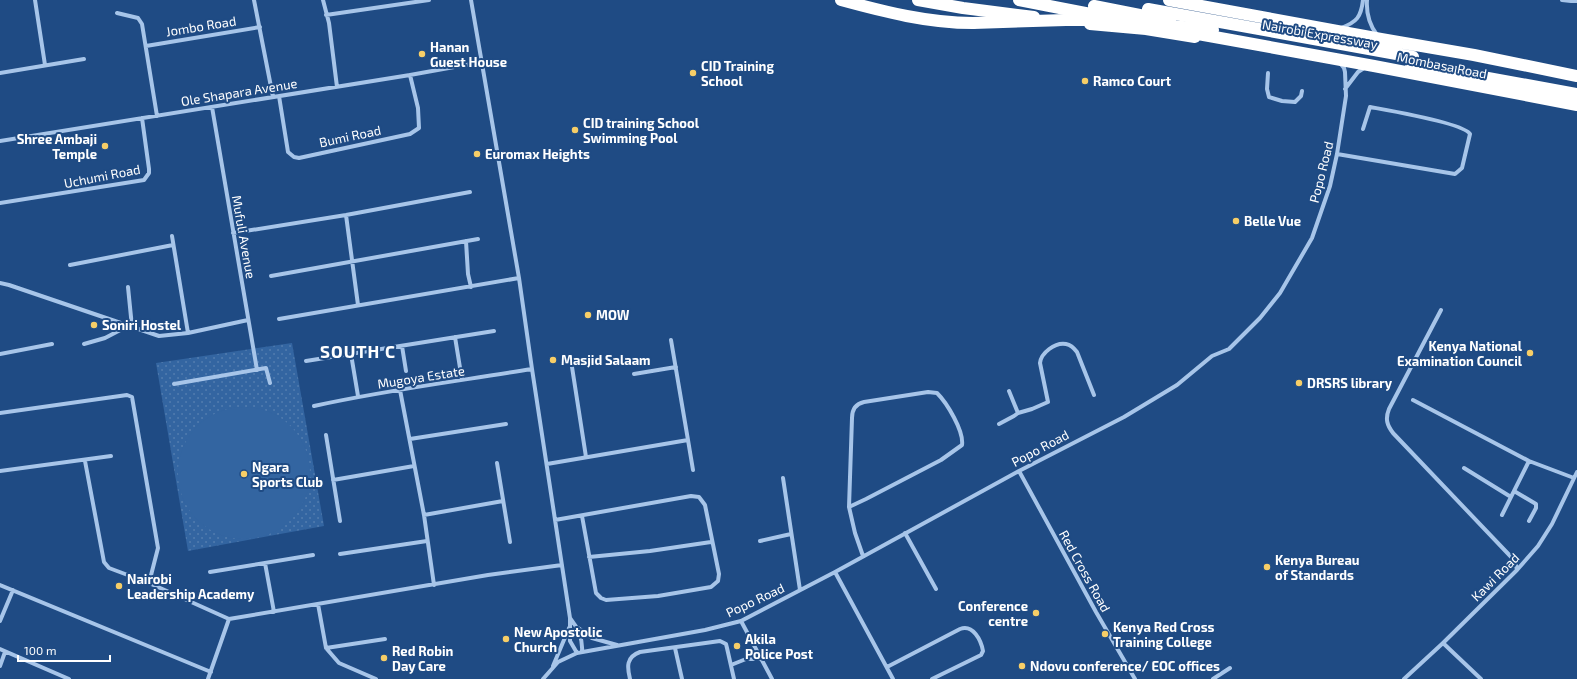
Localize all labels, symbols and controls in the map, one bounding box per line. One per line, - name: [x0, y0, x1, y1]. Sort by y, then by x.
- street label: Jombo Road: [165, 13, 237, 39]
- street label: Nairobi Expressway: [1261, 16, 1379, 52]
- place label: Hanan Guest House: [430, 39, 507, 70]
- street label: Mombasa Road: [1396, 48, 1488, 82]
- marker: Hanan Guest House: [417, 49, 427, 59]
- place label: CID Training School: [701, 58, 774, 89]
- marker: CID Training School: [688, 68, 698, 78]
- place label: Ramco Court: [1093, 73, 1172, 89]
- street label: Ole Shapara Avenue: [180, 75, 298, 109]
- marker: Ramco Court: [1080, 76, 1090, 86]
- place label: CID training School Swimming Pool: [583, 115, 700, 146]
- street label: Bumi Road: [318, 122, 382, 150]
- marker: CID training School Swimming Pool: [570, 125, 580, 135]
- place label: Shree Ambaji Temple: [17, 131, 97, 162]
- street label: Popo Road: [1306, 140, 1336, 204]
- marker: Shree Ambaji Temple: [100, 141, 110, 151]
- place label: Euromax Heights: [485, 146, 590, 162]
- marker: Euromax Heights: [472, 149, 482, 159]
- street label: Uchumi Road: [62, 161, 142, 191]
- street label: Mufuli Avenue: [229, 194, 259, 280]
- place label: Belle Vue: [1244, 213, 1301, 229]
- marker: Belle Vue: [1231, 216, 1241, 226]
- place label: MOW: [596, 307, 630, 323]
- marker: MOW: [583, 310, 593, 320]
- place label: Soniri Hostel: [102, 317, 182, 333]
- marker: Soniri Hostel: [89, 320, 99, 330]
- place label: Kenya National Examination Council: [1397, 338, 1523, 369]
- district label: SOUTH C: [320, 341, 396, 361]
- marker: Kenya National Examination Council: [1525, 348, 1535, 358]
- place label: Masjid Salaam: [561, 352, 651, 368]
- marker: Masjid Salaam: [548, 355, 558, 365]
- street label: Mugoya Estate: [376, 362, 466, 392]
- place label: DRSRS library: [1307, 375, 1393, 391]
- marker: DRSRS library: [1294, 378, 1304, 388]
- street label: Popo Road: [1009, 426, 1071, 470]
- place label: Ngara Sports Club: [252, 459, 323, 490]
- marker: Ngara Sports Club: [239, 469, 249, 479]
- street label: Red Cross Road: [1056, 527, 1114, 615]
- street label: Kawi Road: [1468, 550, 1522, 604]
- place label: Kenya Bureau of Standards: [1275, 552, 1360, 583]
- marker: Kenya Bureau of Standards: [1262, 562, 1272, 572]
- place label: Nairobi Leadership Academy: [127, 571, 255, 602]
- street label: Popo Road: [723, 579, 787, 621]
- marker: Nairobi Leadership Academy: [114, 581, 124, 591]
- place label: Conference centre: [958, 598, 1028, 629]
- marker: Conference centre: [1031, 608, 1041, 618]
- place label: Kenya Red Cross Training College: [1113, 619, 1215, 650]
- place label: New Apostolic Church: [514, 624, 603, 655]
- marker: Kenya Red Cross Training College: [1100, 629, 1110, 639]
- place label: Akila Police Post: [745, 631, 814, 662]
- marker: New Apostolic Church: [501, 634, 511, 644]
- scale bar: [18, 637, 110, 663]
- marker: Akila Police Post: [732, 641, 742, 651]
- text: 100 m: [24, 643, 56, 657]
- place label: Red Robin Day Care: [392, 643, 454, 674]
- marker: Red Robin Day Care: [379, 653, 389, 663]
- place label: Ndovu conference/ EOC offices: [1030, 658, 1220, 674]
- marker: Ndovu conference/ EOC offices: [1017, 661, 1027, 671]

